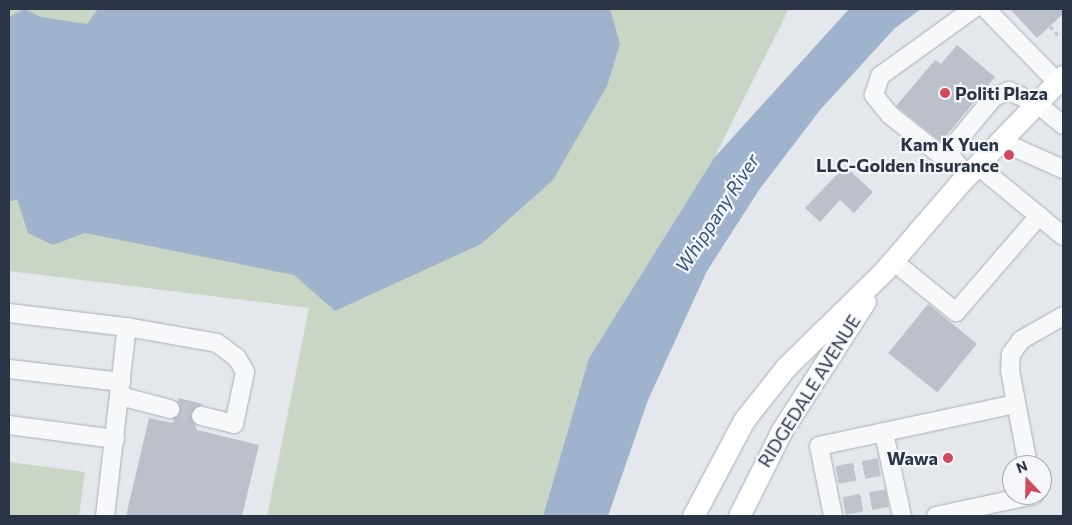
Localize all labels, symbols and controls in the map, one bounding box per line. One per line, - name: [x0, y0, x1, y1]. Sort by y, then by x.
- place label: Politi Plaza: [955, 82, 1048, 104]
- marker: Politi Plaza: [939, 87, 951, 99]
- place label: Kam K Yuen LLC-Golden Insurance: [816, 134, 999, 176]
- marker: Kam K Yuen LLC-Golden Insurance: [1003, 149, 1015, 161]
- water label: Whippany River: [670, 150, 764, 276]
- street label: RIDGEDALE AVENUE: [753, 311, 865, 471]
- place label: Wawa: [887, 447, 938, 469]
- marker: Wawa: [942, 452, 954, 464]
- north arrow: [1002, 455, 1052, 505]
- text: N: [1014, 457, 1030, 476]

